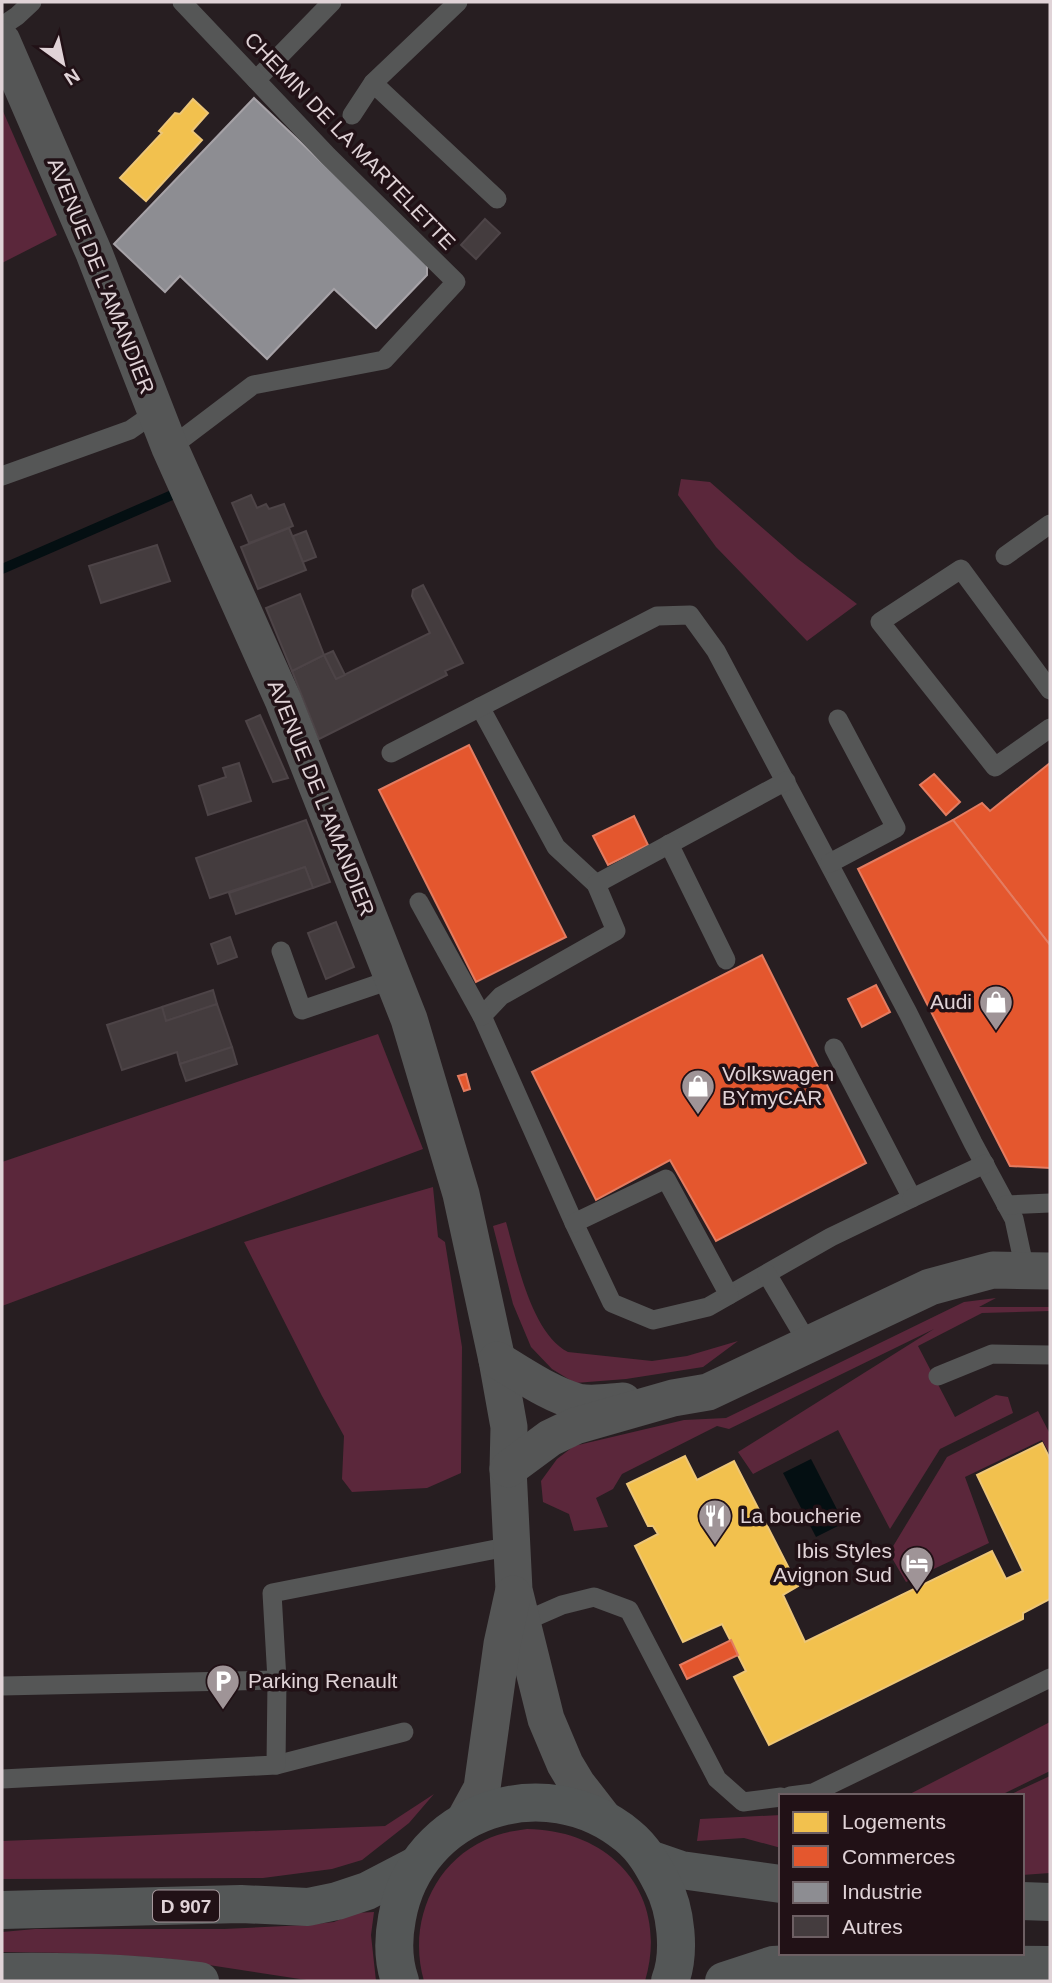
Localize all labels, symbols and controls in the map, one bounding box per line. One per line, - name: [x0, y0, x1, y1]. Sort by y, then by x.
- street label: CHEMIN DE LA MARTELETTE: [240, 27, 460, 254]
- north arrow: [28, 28, 98, 98]
- text: N: [61, 64, 83, 89]
- street label: AVENUE DE L'AMANDIER: [44, 155, 159, 397]
- street label: AVENUE DE L'AMANDIER: [264, 677, 379, 919]
- shop icon: Audi: [977, 983, 1015, 1032]
- place label: Audi: [930, 990, 972, 1013]
- place label: Volkswagen BYmyCAR: [722, 1062, 834, 1109]
- shop icon: Volkswagen BYmyCAR: [679, 1067, 717, 1116]
- restaurant icon: La boucherie: [696, 1497, 734, 1546]
- place label: La boucherie: [740, 1504, 861, 1527]
- place label: Ibis Styles Avignon Sud: [773, 1539, 892, 1586]
- hotel icon: Ibis Styles Avignon Sud: [898, 1544, 936, 1593]
- parking icon: Parking Renault: [204, 1662, 242, 1711]
- place label: Parking Renault: [248, 1669, 398, 1692]
- legend: [779, 1794, 1024, 1955]
- text: Logements: [842, 1810, 946, 1833]
- text: Commerces: [842, 1845, 955, 1868]
- text: Industrie: [842, 1880, 923, 1903]
- road number: D 907: [153, 1890, 219, 1922]
- text: Autres: [842, 1915, 903, 1938]

